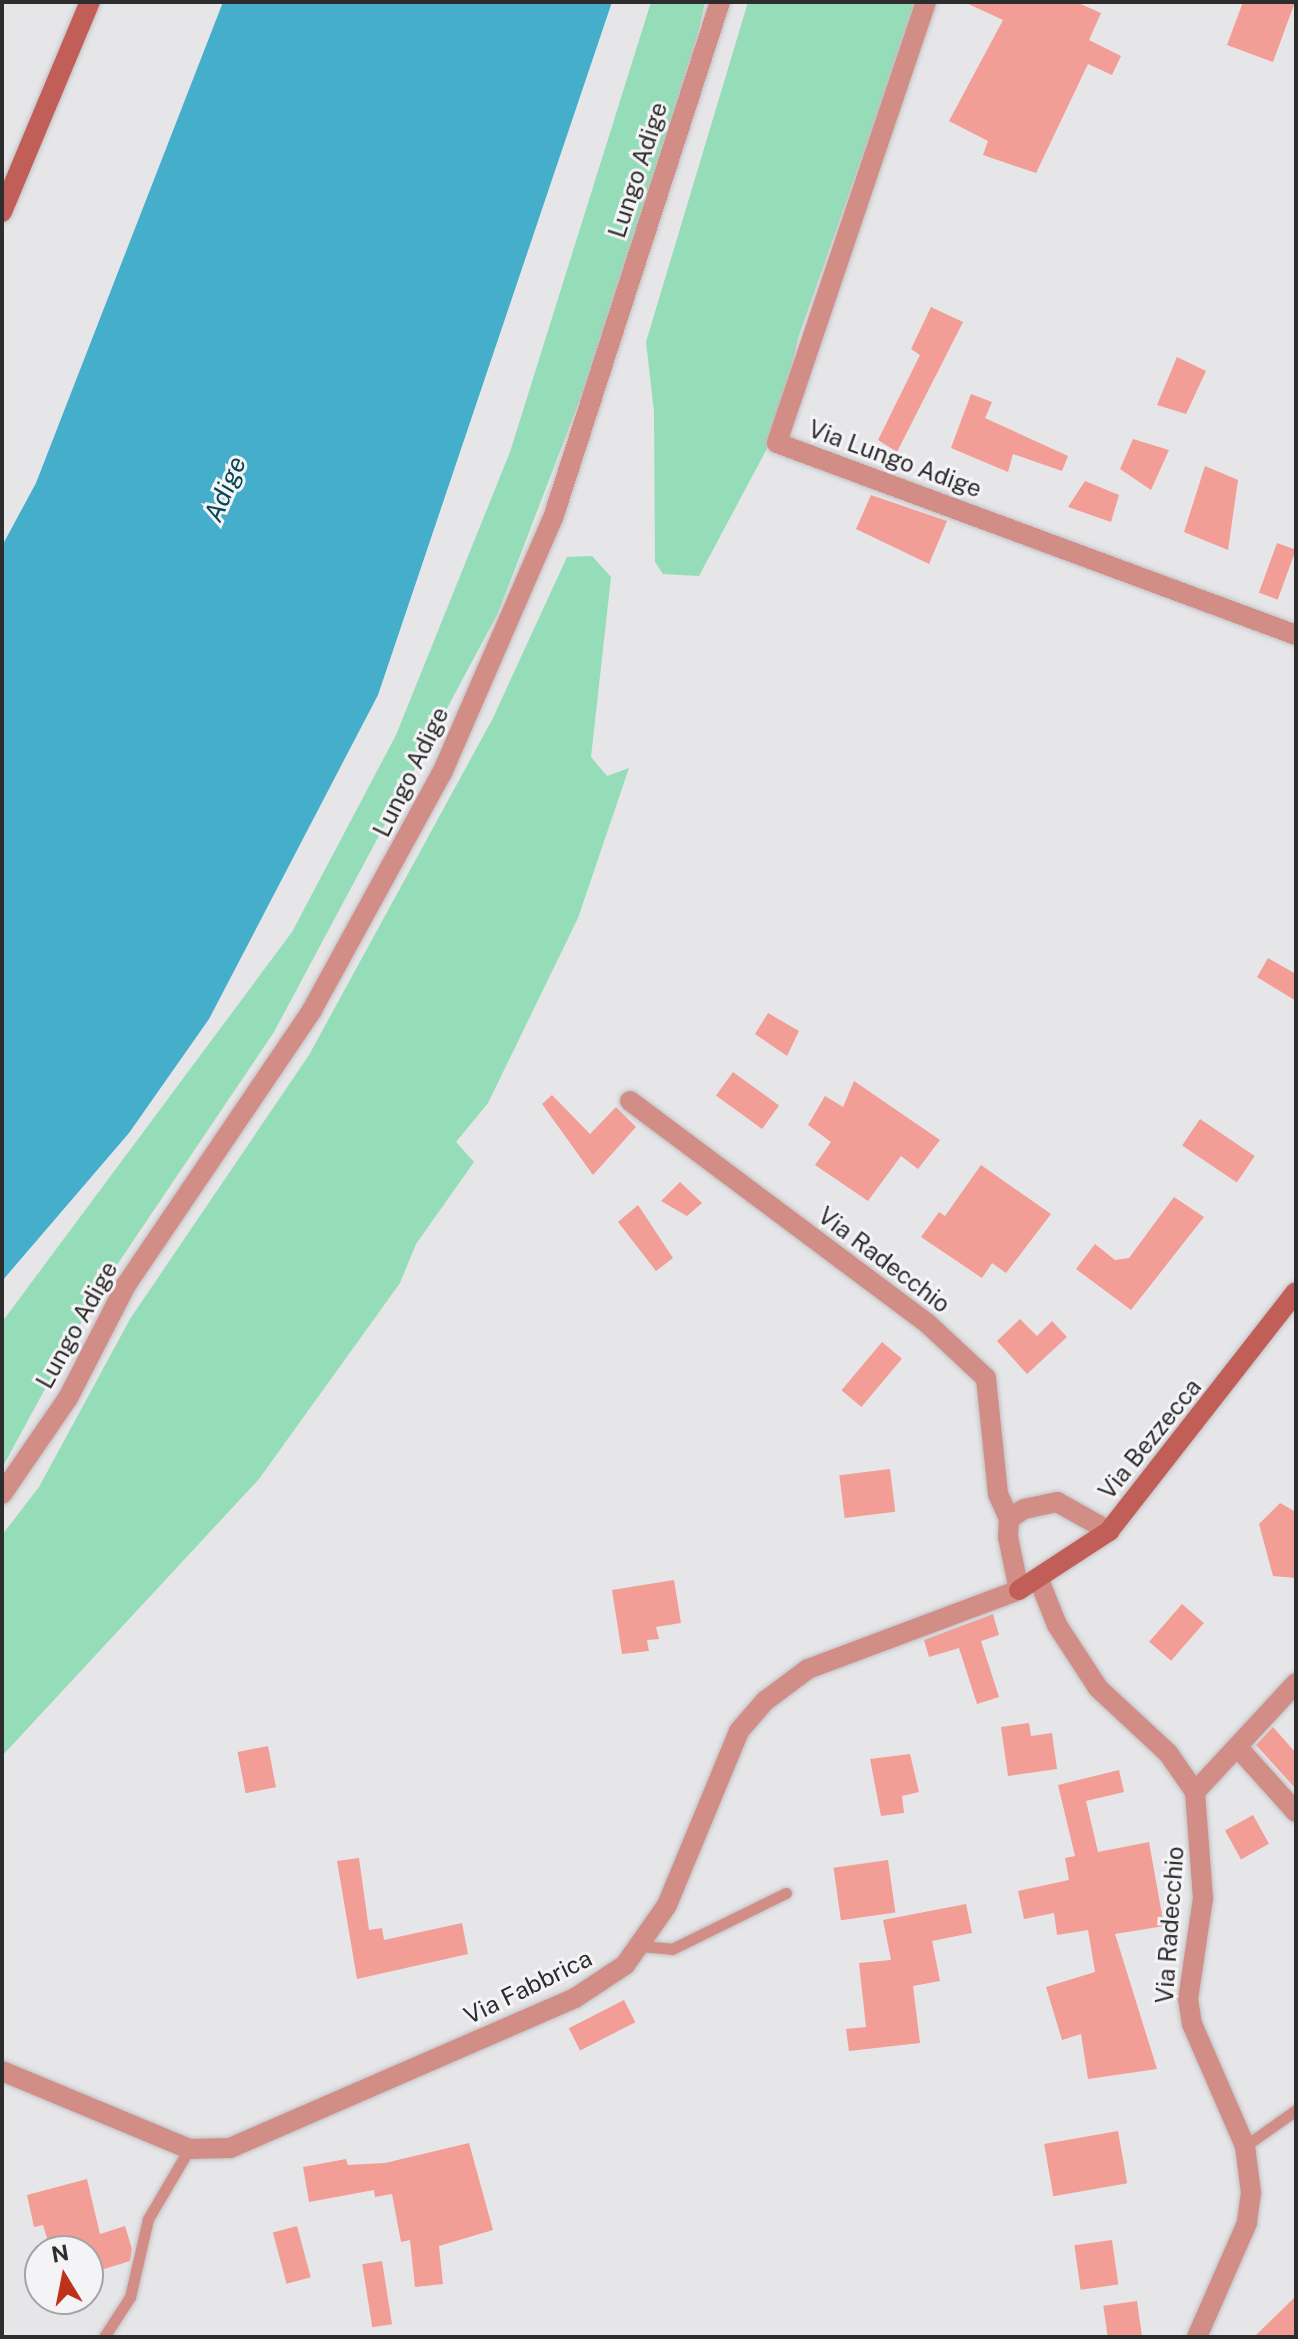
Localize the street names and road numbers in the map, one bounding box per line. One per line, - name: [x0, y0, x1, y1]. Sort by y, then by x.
- street label: Lungo Adige: [603, 98, 673, 242]
- street label: Via Lungo Adige: [804, 414, 986, 504]
- street label: Lungo Adige: [367, 702, 455, 842]
- street label: Via Radecchio: [812, 1201, 956, 1319]
- street label: Lungo Adige: [30, 1256, 124, 1394]
- street label: Via Bezzecca: [1093, 1373, 1207, 1505]
- street label: Via Radecchio: [1150, 1845, 1190, 2005]
- street label: Via Fabbrica: [459, 1944, 597, 2030]

